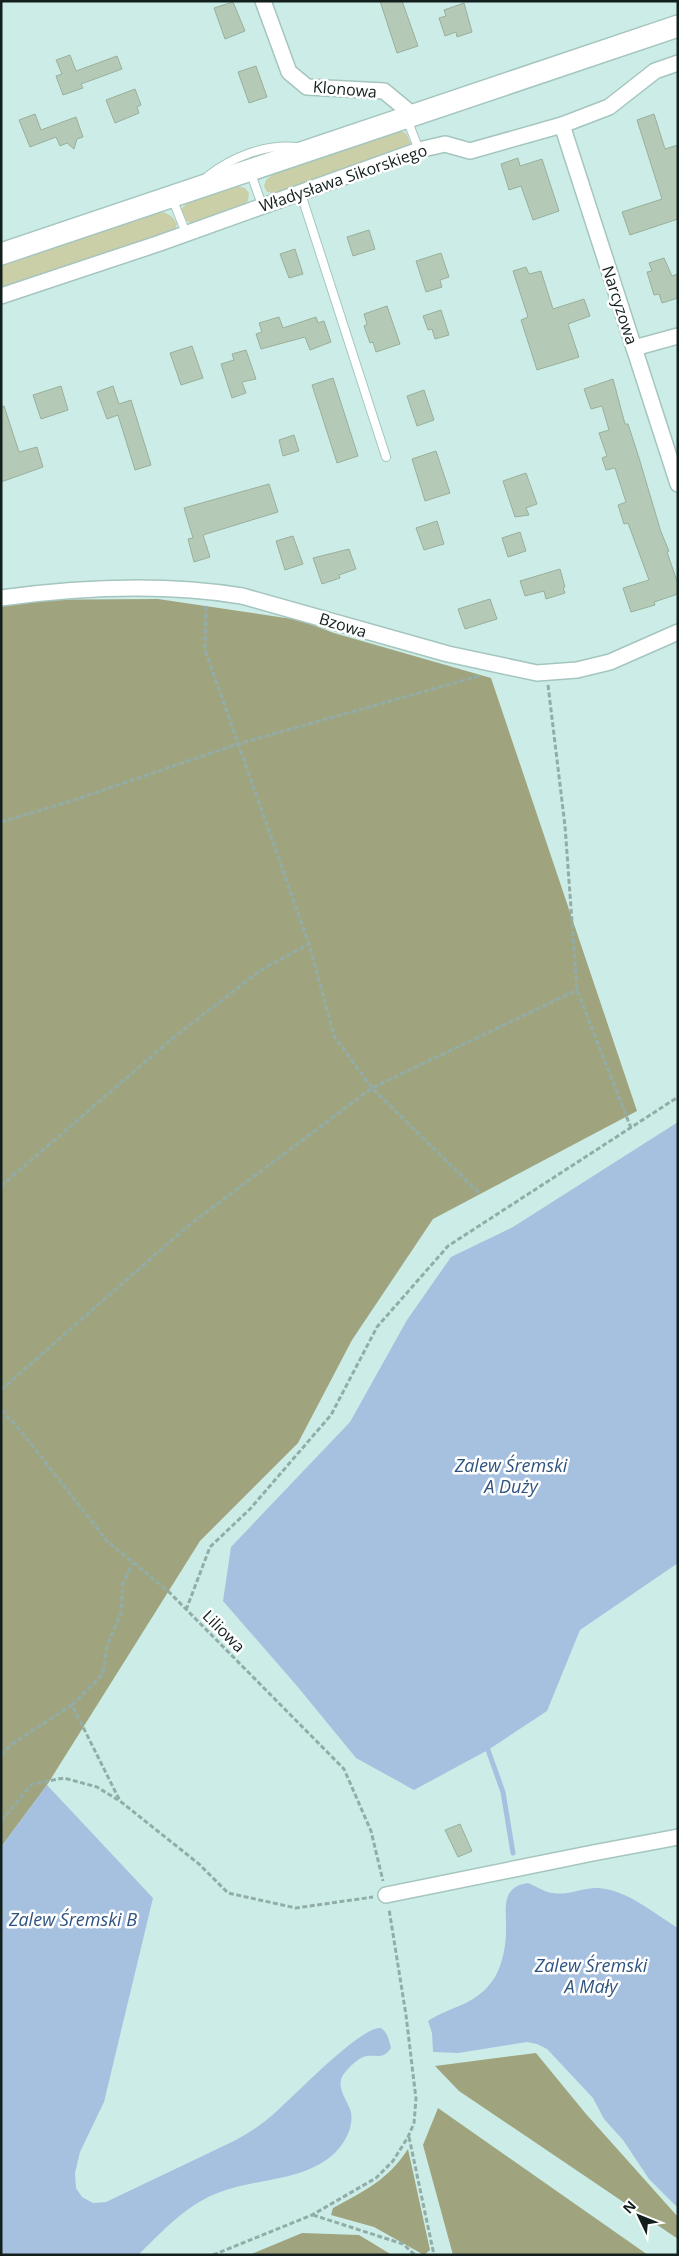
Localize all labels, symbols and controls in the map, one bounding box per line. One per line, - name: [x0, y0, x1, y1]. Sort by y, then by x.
- street label: Klonowa: [312, 75, 378, 103]
- street label: Władysława Sikorskiego: [256, 139, 430, 217]
- street label: Narcyzowa: [597, 263, 643, 347]
- street label: Bzowa: [316, 607, 370, 643]
- water label: Zalew Śremski A Duży: [454, 1453, 568, 1498]
- street label: Liliowa: [198, 1605, 250, 1657]
- water label: Zalew Śremski B: [8, 1907, 137, 1931]
- water label: Zalew Śremski A Mały: [534, 1953, 648, 1998]
- north arrow: [614, 2191, 664, 2241]
- text: N: [618, 2196, 640, 2217]

